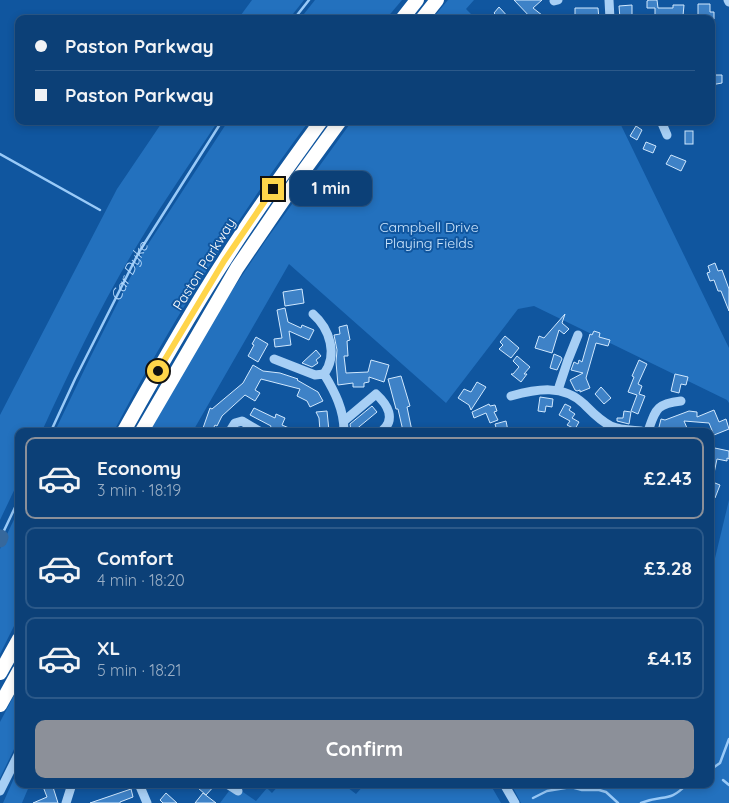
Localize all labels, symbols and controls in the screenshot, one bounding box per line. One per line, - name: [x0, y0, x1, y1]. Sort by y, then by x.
- text: Paston Parkway: [65, 34, 214, 58]
- text: Paston Parkway: [65, 83, 214, 107]
- callout: 1 min: [290, 172, 373, 206]
- route end: [262, 178, 284, 200]
- text: 1 min: [312, 178, 350, 198]
- street label: Paston Parkway: [169, 215, 239, 313]
- park label: Campbell Drive Playing Fields: [379, 218, 479, 252]
- water label: Car Dyke: [106, 237, 153, 304]
- route start: [147, 360, 169, 382]
- icon: car: [37, 456, 82, 501]
- text: Economy: [97, 456, 181, 480]
- text: £2.43: [644, 466, 692, 490]
- text: 3 min · 18:19: [97, 480, 181, 500]
- icon: car: [37, 546, 82, 591]
- text: Comfort: [97, 546, 174, 570]
- text: £3.28: [644, 556, 692, 580]
- text: 4 min · 18:20: [97, 570, 185, 590]
- icon: car: [37, 636, 82, 681]
- text: XL: [97, 636, 120, 660]
- text: £4.13: [648, 646, 692, 670]
- text: 5 min · 18:21: [97, 660, 182, 680]
- button: Confirm: [35, 720, 694, 778]

